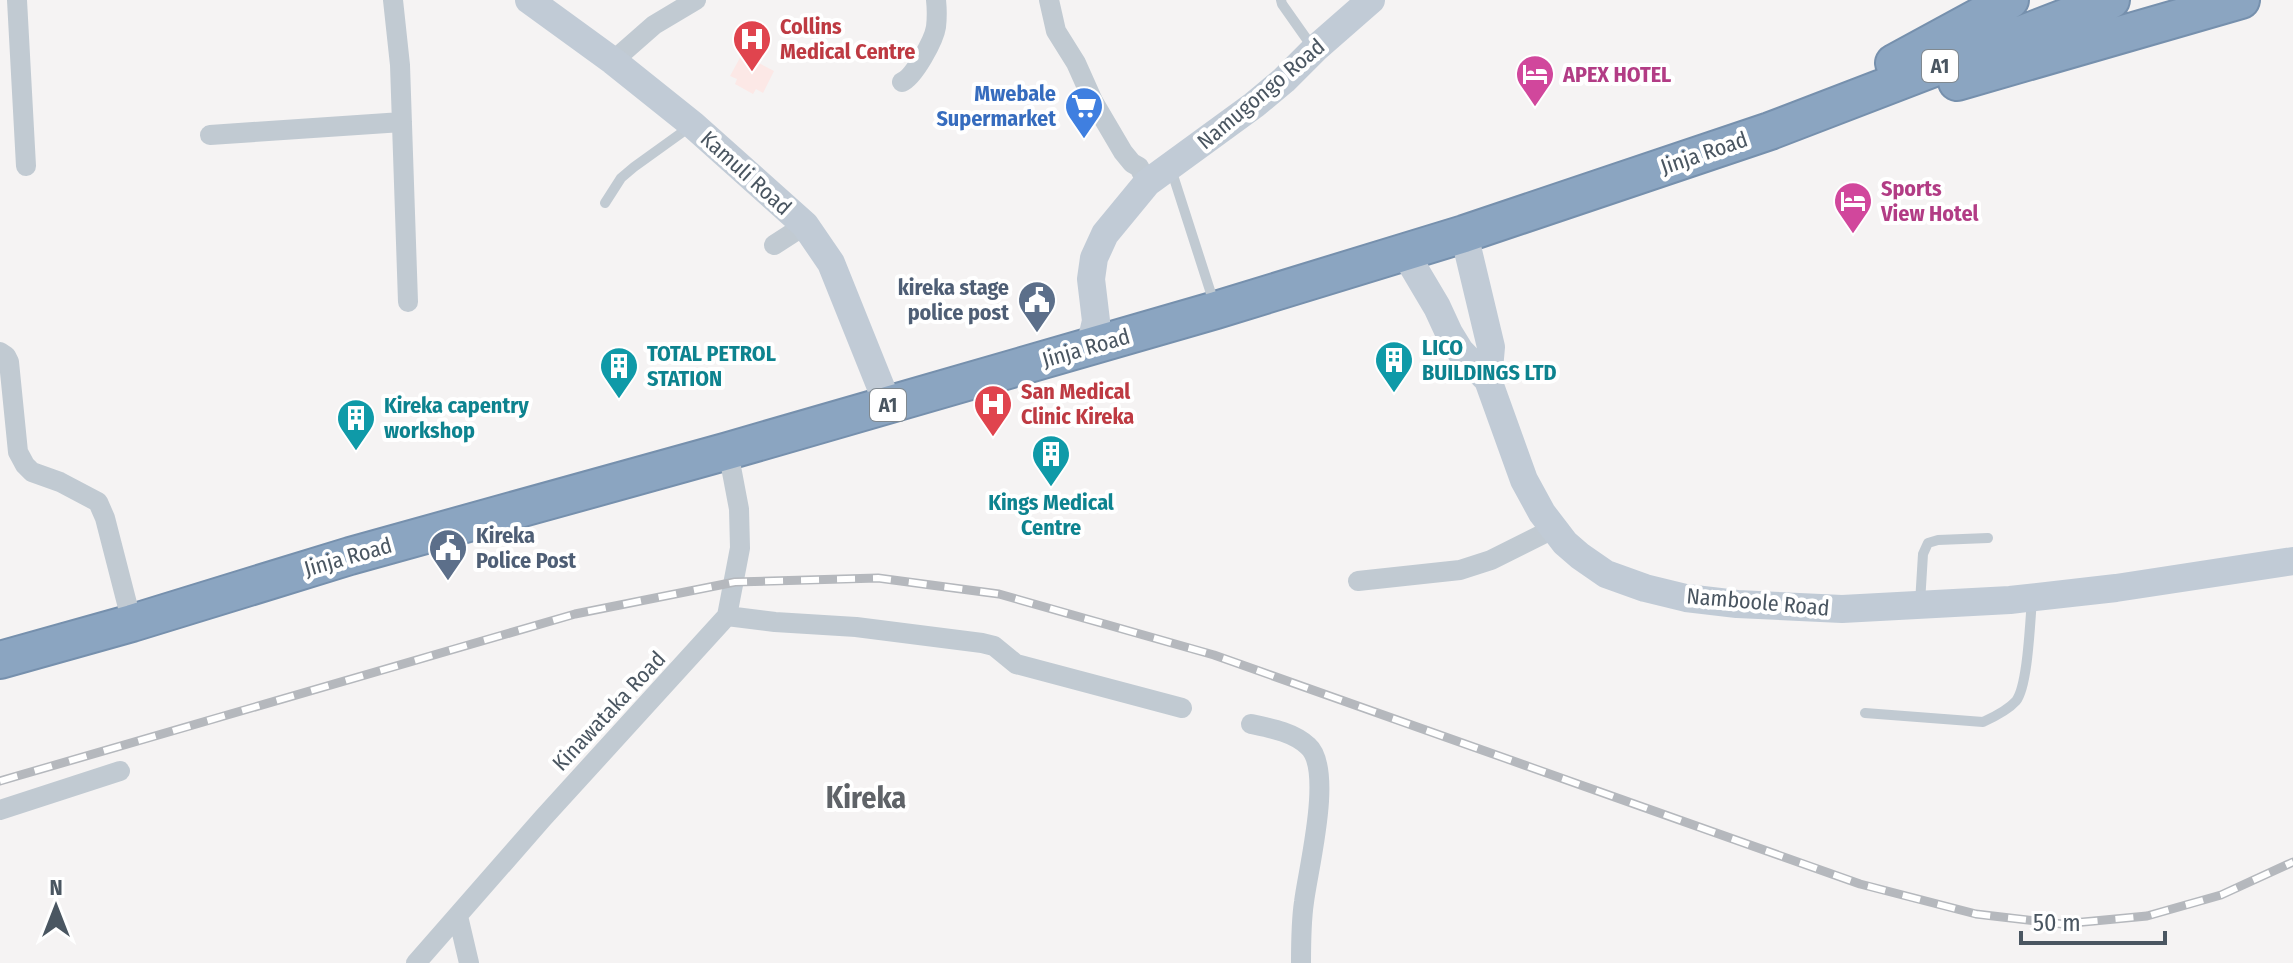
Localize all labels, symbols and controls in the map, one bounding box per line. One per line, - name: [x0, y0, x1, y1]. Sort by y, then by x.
- place label: Collins Medical Centre: [780, 13, 915, 65]
- hospital icon: Collins Medical Centre: [731, 18, 773, 73]
- street label: Namugongo Road: [1192, 33, 1330, 155]
- road number: A1: [1922, 50, 1958, 82]
- hotel icon: APEX HOTEL: [1514, 53, 1556, 108]
- place label: APEX HOTEL: [1562, 61, 1672, 88]
- place label: Mwebale Supermarket: [936, 80, 1056, 132]
- supermarket icon: Mwebale Supermarket: [1063, 85, 1105, 140]
- street label: Kamuli Road: [695, 125, 797, 221]
- street label: Jinja Road: [1657, 126, 1751, 180]
- place label: Sports View Hotel: [1880, 175, 1980, 227]
- hotel icon: Sports View Hotel: [1832, 180, 1874, 235]
- place label: kireka stage police post: [898, 274, 1009, 326]
- public building icon: kireka stage police post: [1016, 279, 1058, 334]
- street label: Jinja Road: [1039, 323, 1133, 373]
- place label: LICO BUILDINGS LTD: [1422, 334, 1557, 386]
- building icon: LICO BUILDINGS LTD: [1373, 339, 1415, 394]
- place label: TOTAL PETROL STATION: [647, 340, 777, 392]
- building icon: TOTAL PETROL STATION: [598, 345, 640, 400]
- place label: San Medical Clinic Kireka: [1021, 378, 1134, 430]
- hospital icon: San Medical Clinic Kireka: [972, 383, 1014, 438]
- road number: A1: [870, 389, 906, 421]
- place label: Kireka capentry workshop: [384, 392, 529, 444]
- building icon: Kireka capentry workshop: [335, 397, 377, 452]
- building icon: Kings Medical Centre: [1030, 433, 1072, 488]
- place label: Kings Medical Centre: [988, 489, 1115, 541]
- place label: Kireka Police Post: [476, 522, 576, 574]
- public building icon: Kireka Police Post: [427, 527, 469, 582]
- street label: Jinja Road: [301, 532, 395, 582]
- street label: Namboole Road: [1685, 582, 1831, 622]
- street label: Kinawataka Road: [547, 646, 671, 776]
- district label: Kireka: [826, 780, 906, 816]
- north arrow: [16, 867, 96, 947]
- text: N: [49, 874, 63, 901]
- scale bar: [2021, 895, 2165, 945]
- text: 50 m: [2033, 909, 2081, 937]

